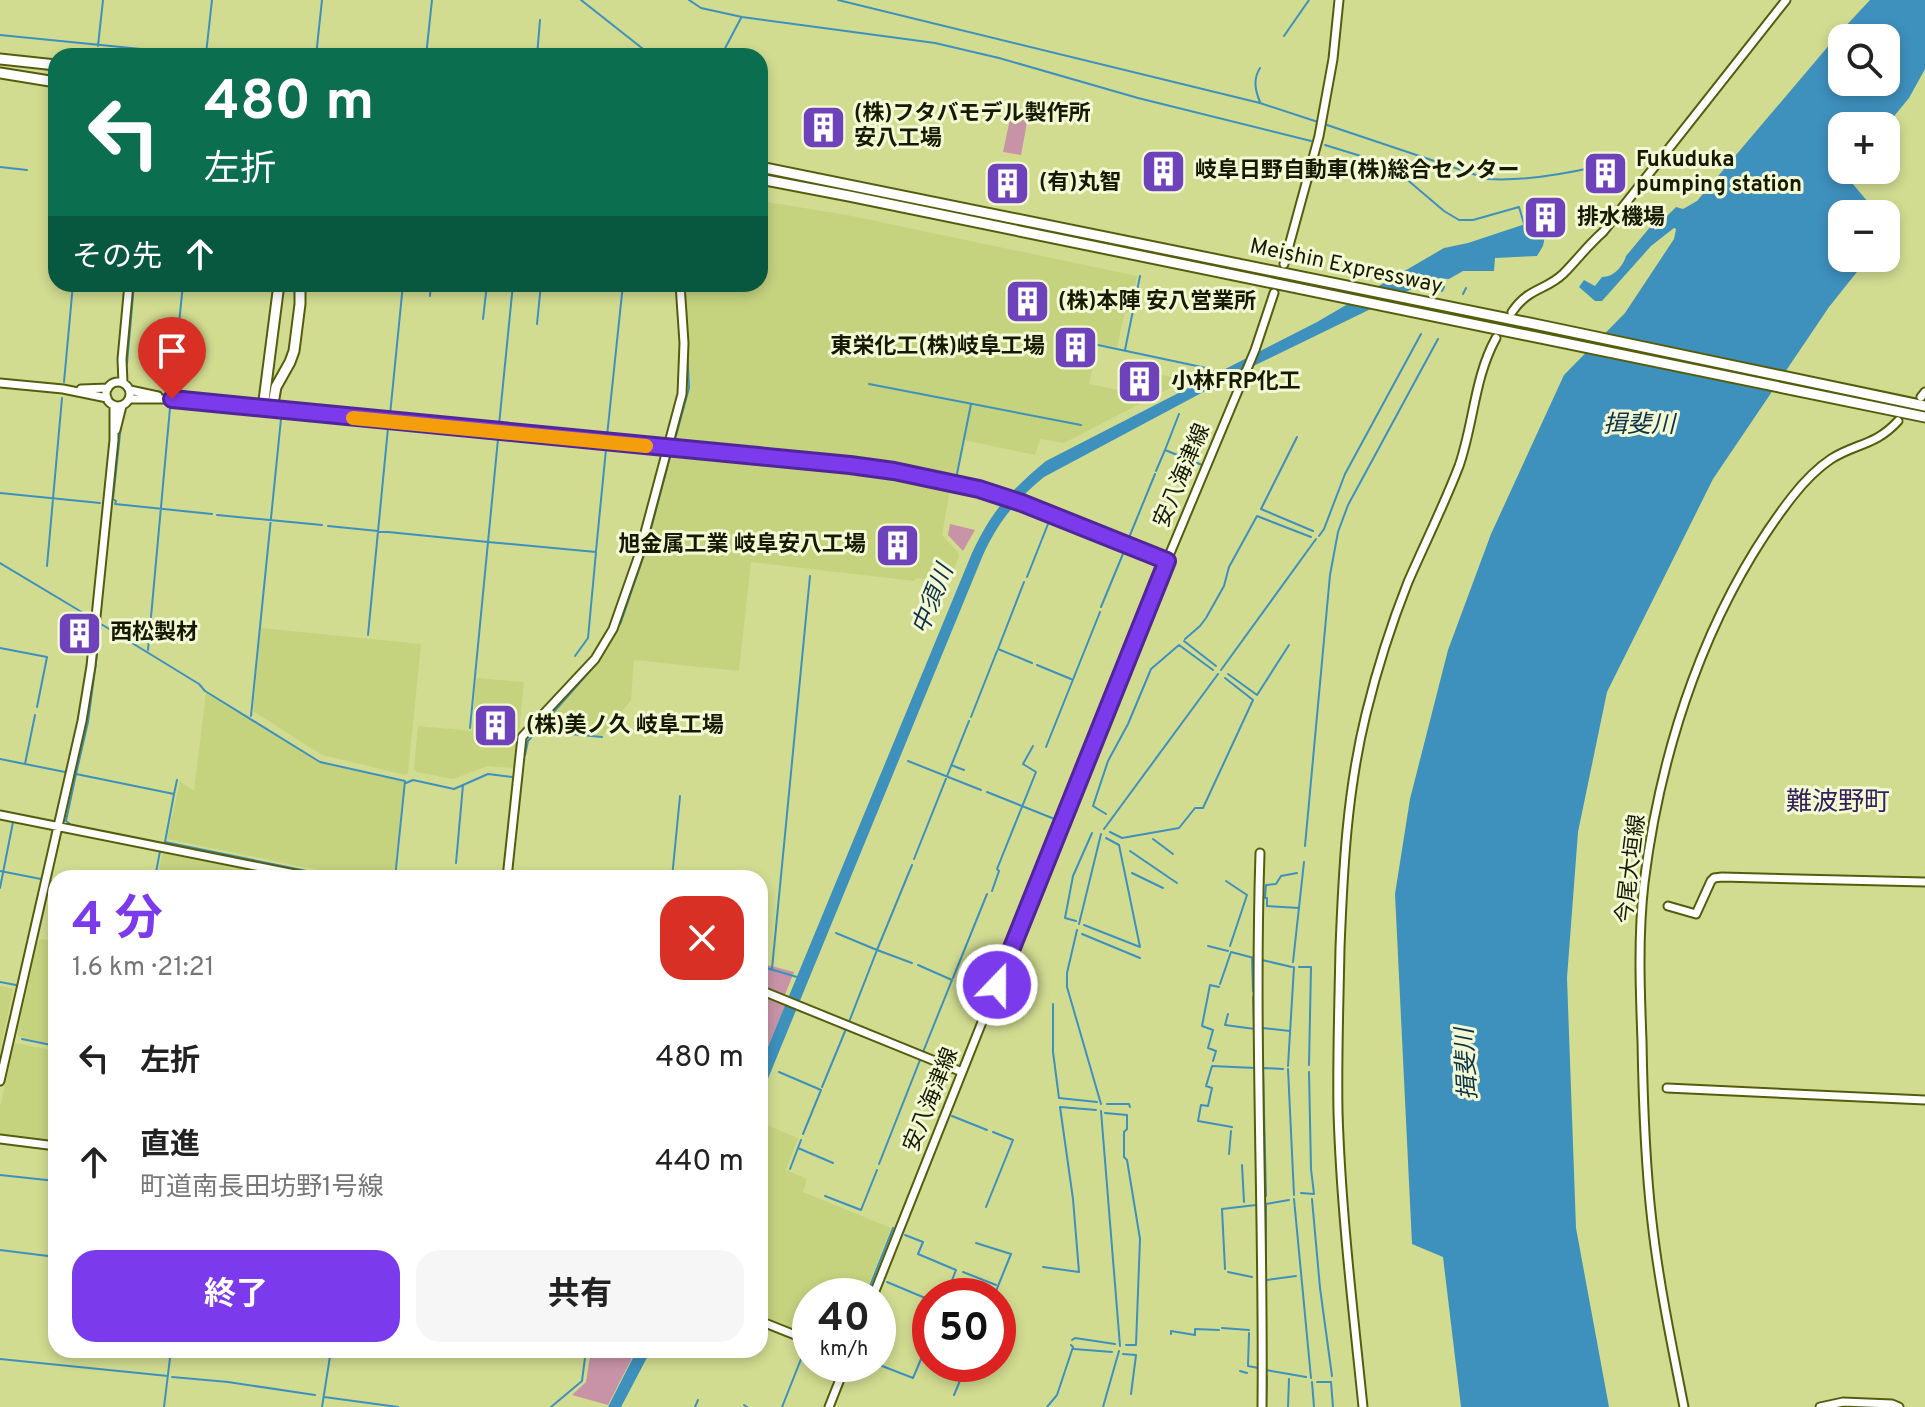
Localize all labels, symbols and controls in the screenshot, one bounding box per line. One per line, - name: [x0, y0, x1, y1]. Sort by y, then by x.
- map controls: [1828, 24, 1900, 272]
- button: search: [1828, 24, 1900, 96]
- text: 480 m: [204, 69, 374, 139]
- icon: left: [72, 80, 176, 184]
- place label: (株)フタバモデル製作所 安八工場: [854, 100, 1090, 153]
- building icon: (株)フタバモデル製作所 安八工場: [799, 103, 847, 151]
- button: +: [1828, 112, 1900, 184]
- building icon: 岐阜日野自動車(株)総合センター: [1140, 147, 1188, 195]
- place label: Fukuduka pumping station: [1636, 147, 1802, 199]
- text: 左折: [204, 148, 276, 194]
- building icon: Fukuduka pumping station: [1581, 149, 1629, 197]
- place label: 岐阜日野自動車(株)総合センター: [1195, 158, 1519, 185]
- building icon: (有)丸智: [984, 159, 1032, 207]
- place label: (有)丸智: [1039, 170, 1121, 197]
- building icon: 排水機場: [1522, 194, 1570, 242]
- button: −: [1828, 200, 1900, 272]
- place label: 排水機場: [1577, 205, 1665, 232]
- icon: ahead: [178, 232, 222, 276]
- street label: Meishin Expressway: [1247, 233, 1445, 301]
- text: その先: [72, 240, 162, 277]
- building icon: (株)本陣 安八営業所: [1003, 278, 1051, 326]
- place label: (株)本陣 安八営業所: [1058, 289, 1256, 316]
- pin: [138, 317, 206, 399]
- building icon: 東栄化工(株)岐阜工場: [1052, 323, 1100, 371]
- icon: arrive: [150, 329, 194, 373]
- place label: 東栄化工(株)岐阜工場: [831, 334, 1045, 361]
- building icon: 小林FRP化工: [1116, 358, 1164, 406]
- place label: 小林FRP化工: [1171, 369, 1301, 396]
- water label: 揖斐川: [1603, 411, 1678, 441]
- street label: 安八海津線: [1149, 420, 1217, 532]
- building icon: 旭金属工業 岐阜安八工場: [873, 521, 921, 569]
- place label: 旭金属工業 岐阜安八工場: [618, 532, 866, 559]
- water label: 中須川: [907, 558, 963, 639]
- building icon: 西松製材: [55, 609, 103, 657]
- place label: 西松製材: [110, 620, 198, 647]
- building icon: (株)美ノ久 岐阜工場: [471, 702, 519, 750]
- place label: (株)美ノ久 岐阜工場: [526, 713, 724, 740]
- district label: 難波野町: [1786, 787, 1890, 820]
- street label: 今尾大垣線: [1612, 813, 1652, 925]
- text: 4 分: [72, 892, 163, 952]
- button: close: [660, 896, 744, 980]
- position arrow: [955, 943, 1039, 1027]
- text: 1.6 km · 21:21: [72, 952, 214, 985]
- water label: 揖斐川: [1451, 1024, 1485, 1101]
- icon: left: [72, 1036, 116, 1080]
- text: 480 m: [656, 1040, 744, 1077]
- text: 左折: [140, 1044, 200, 1081]
- street label: 安八海津線: [899, 1044, 965, 1156]
- text: 直進: [140, 1128, 200, 1165]
- icon: ahead: [72, 1140, 116, 1184]
- text: 440 m: [655, 1144, 744, 1181]
- text: 町道南長田坊野1号線: [140, 1172, 384, 1205]
- button: 終了: [72, 1250, 400, 1342]
- button: 共有: [416, 1250, 744, 1342]
- speed limit sign: 50: [912, 1278, 1016, 1382]
- text: 40: [818, 1295, 870, 1345]
- text: km/h: [820, 1337, 868, 1363]

